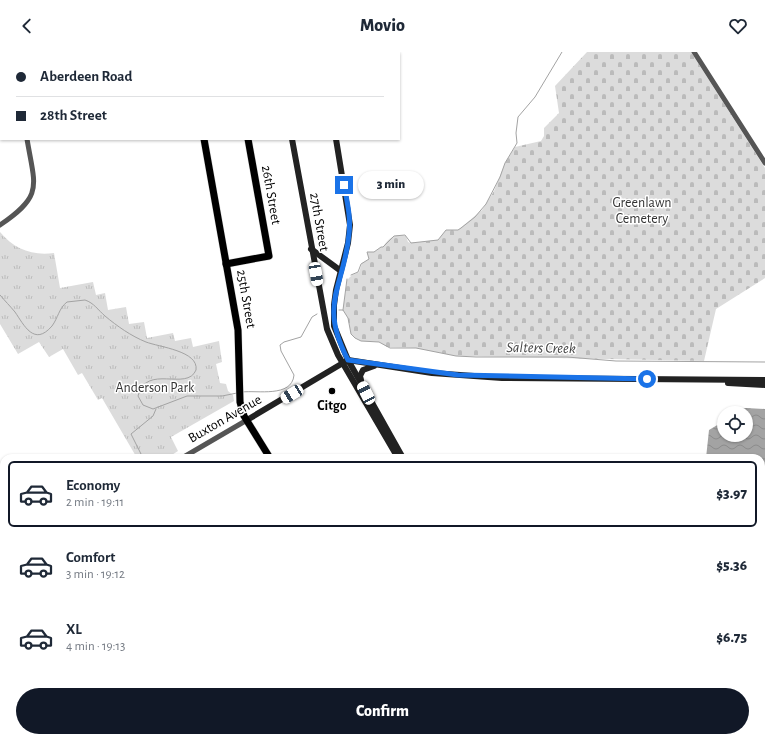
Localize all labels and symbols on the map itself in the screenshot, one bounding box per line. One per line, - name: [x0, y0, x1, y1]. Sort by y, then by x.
- street label: 26th Street: [259, 164, 283, 226]
- callout: 3 min: [358, 171, 424, 199]
- route end: [335, 176, 353, 194]
- street label: 27th Street: [307, 192, 331, 253]
- park label: Greenlawn Cemetery: [612, 196, 672, 226]
- car: [308, 261, 324, 287]
- street label: 25th Street: [234, 269, 258, 330]
- water label: Salters Creek: [506, 340, 576, 356]
- route start: [638, 370, 656, 388]
- car: [355, 380, 377, 406]
- park label: Anderson Park: [115, 381, 195, 395]
- car: [279, 383, 305, 405]
- marker: Citgo: [327, 386, 337, 396]
- street label: Buxton Avenue: [186, 392, 264, 446]
- place label: Citgo: [317, 399, 347, 413]

